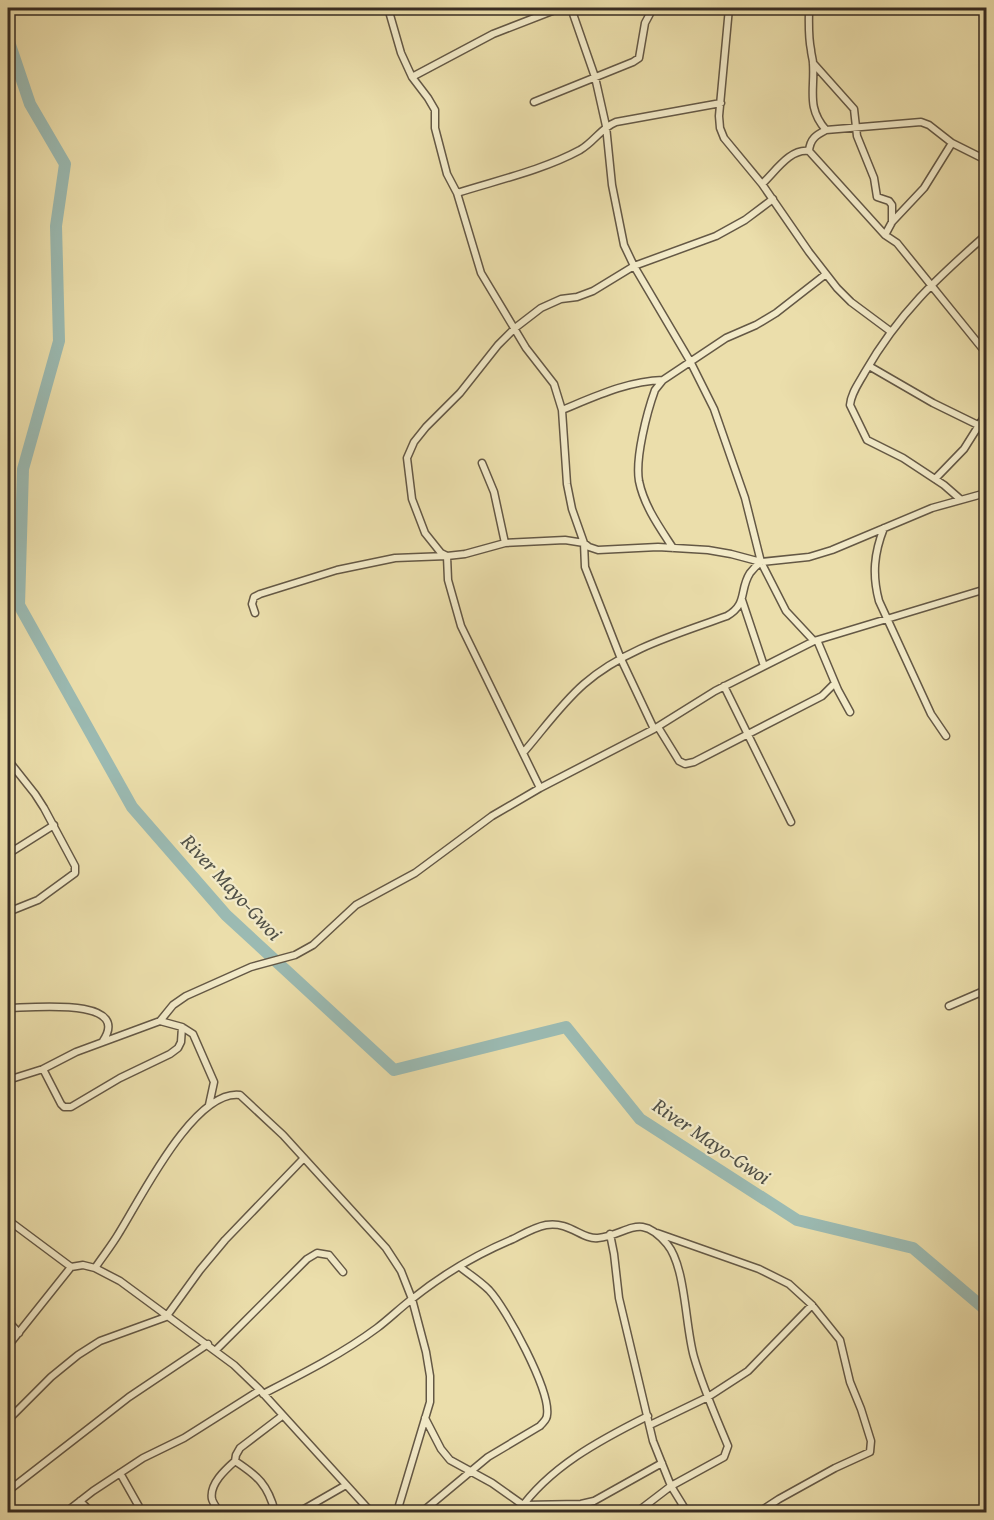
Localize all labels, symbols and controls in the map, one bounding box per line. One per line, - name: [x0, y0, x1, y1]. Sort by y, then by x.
- water label: River Mayo-Gwoi: [173, 826, 290, 948]
- water label: River Mayo-Gwoi: [646, 1089, 778, 1192]

